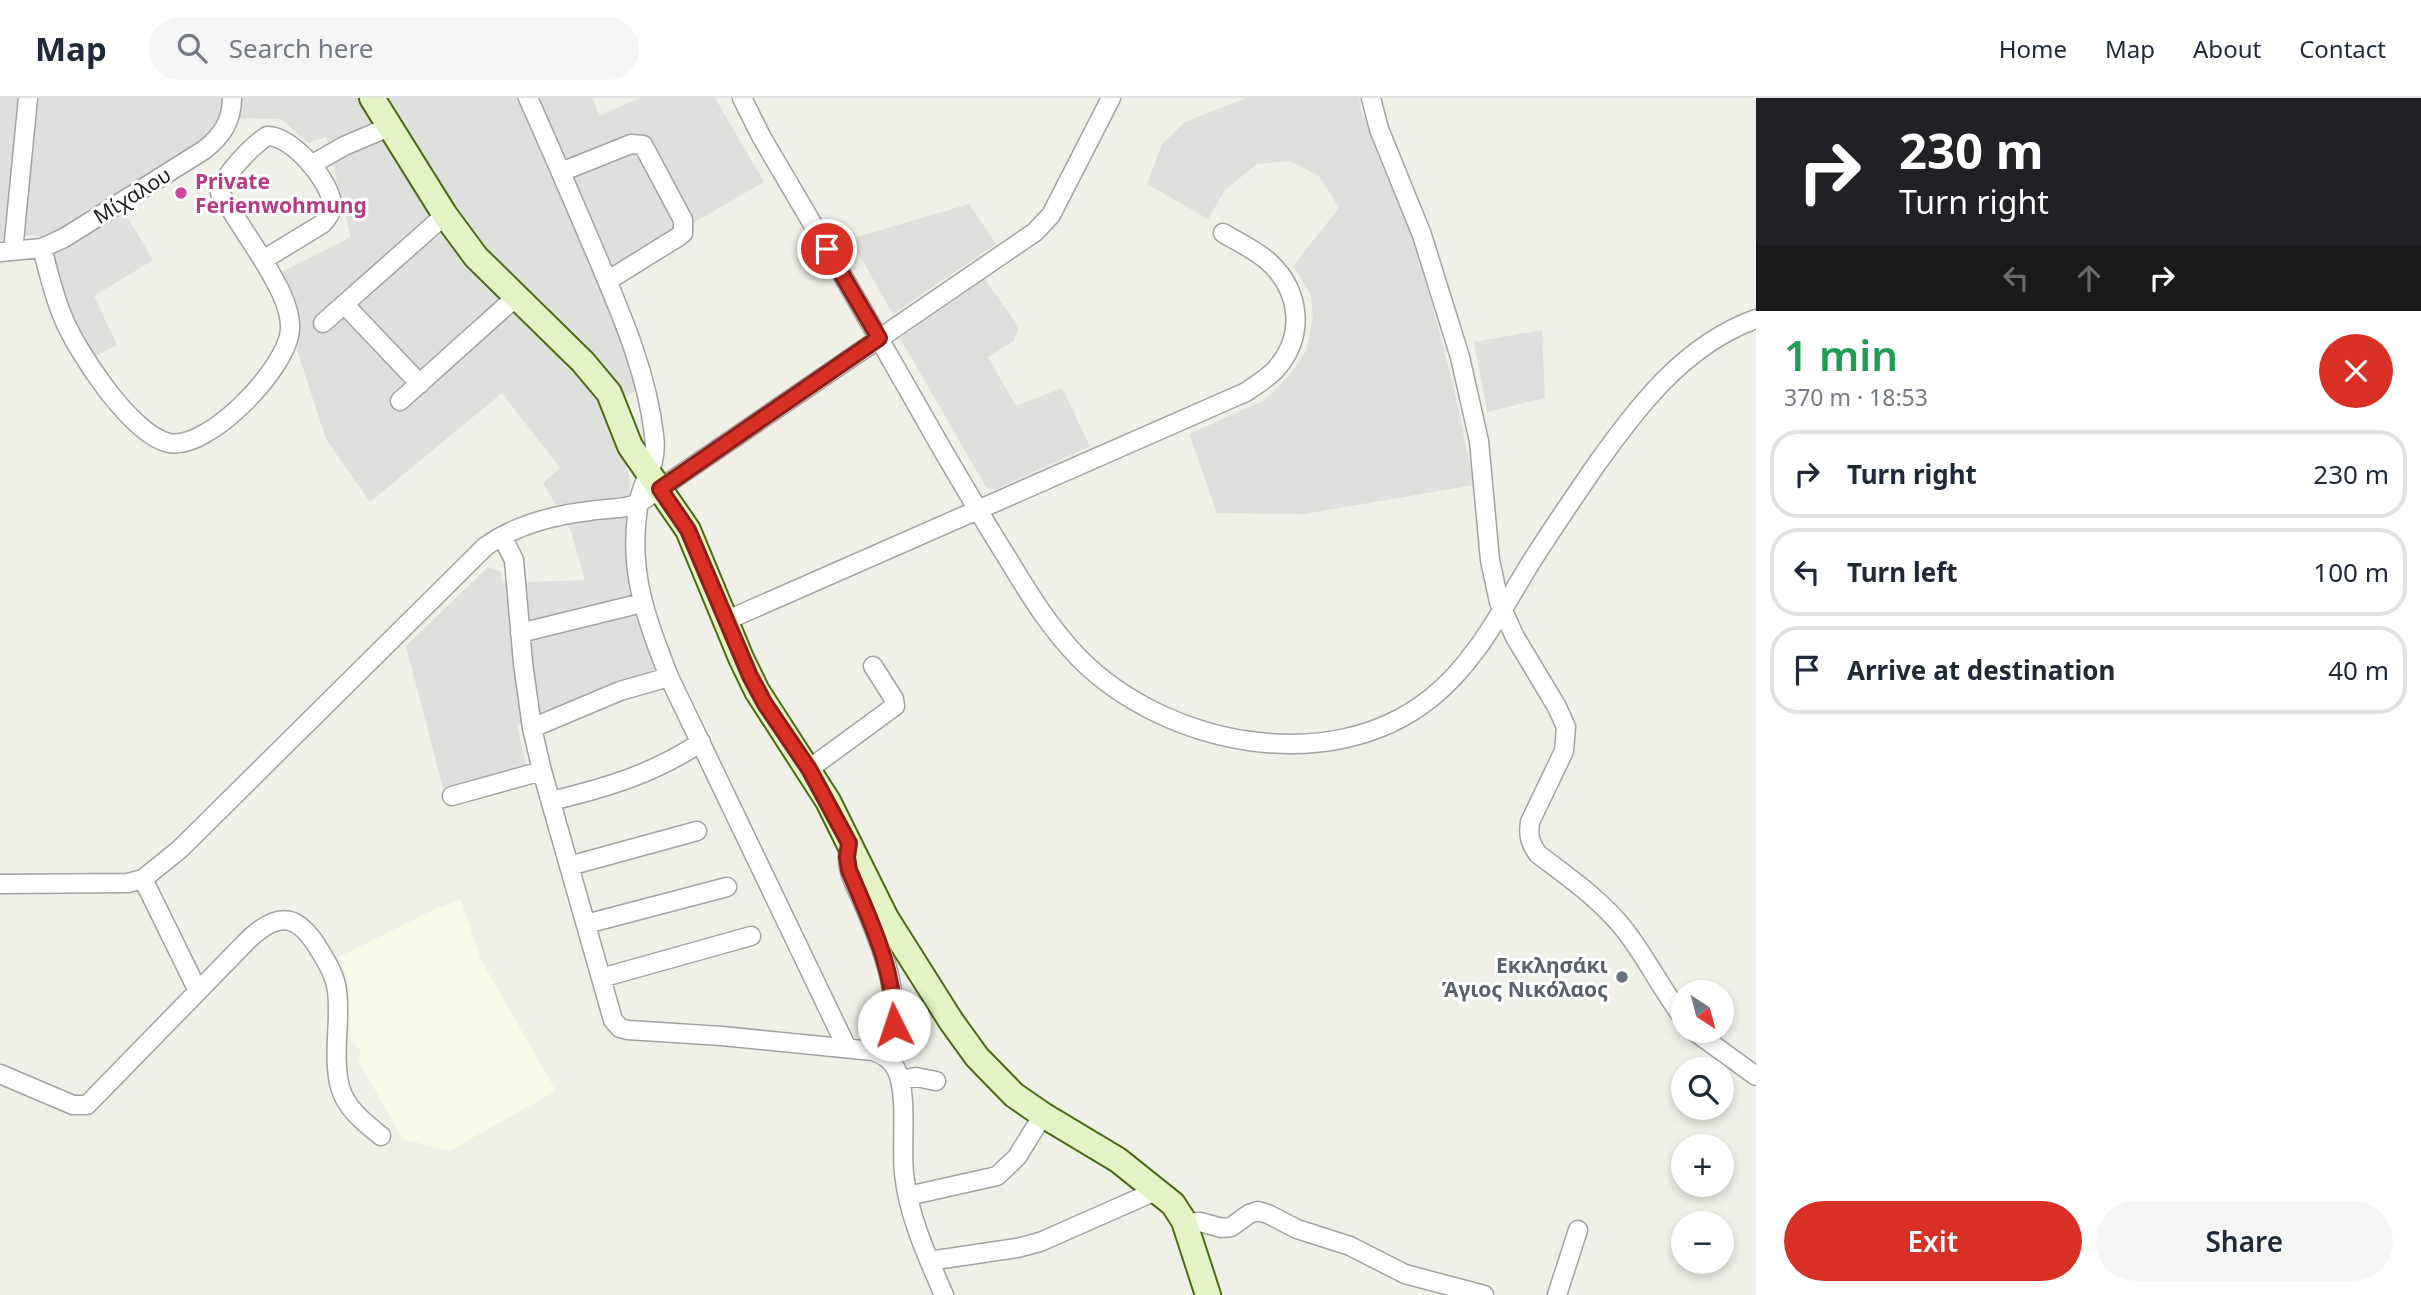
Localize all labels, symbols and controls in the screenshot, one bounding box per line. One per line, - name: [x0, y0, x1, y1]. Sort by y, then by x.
- search box: [149, 17, 639, 80]
- text: Map: [35, 26, 107, 71]
- icon: search: [173, 29, 211, 67]
- text: Search here: [229, 30, 373, 66]
- text: Home: [1999, 32, 2067, 65]
- text: Map: [2105, 32, 2155, 65]
- text: About: [2193, 32, 2261, 65]
- text: Contact: [2299, 32, 2386, 65]
- text: 230 m: [1899, 117, 2044, 183]
- icon: right: [1784, 126, 1875, 217]
- street label: Μίχαλου: [88, 160, 176, 230]
- place label: Private Ferienwohmung: [195, 167, 367, 219]
- text: Turn right: [1899, 180, 2049, 223]
- marker: Private Ferienwohmung: [173, 185, 189, 201]
- pin: [797, 219, 857, 279]
- icon: arrive: [808, 230, 846, 268]
- icon: left: [1997, 259, 2035, 297]
- icon: ahead: [2070, 259, 2108, 297]
- icon: right: [2143, 259, 2181, 297]
- text: 1 min: [1784, 326, 1898, 383]
- button: close: [2319, 334, 2393, 408]
- text: 370 m · 18:53: [1784, 381, 1928, 413]
- icon: right: [1788, 455, 1826, 493]
- text: Turn right: [1847, 456, 1977, 492]
- text: 230 m: [2313, 456, 2389, 492]
- icon: left: [1788, 553, 1826, 591]
- text: Turn left: [1847, 554, 1958, 590]
- text: 100 m: [2313, 554, 2389, 590]
- icon: arrive: [1788, 651, 1826, 689]
- text: Arrive at destination: [1847, 652, 2116, 688]
- text: 40 m: [2328, 652, 2389, 688]
- place label: Εκκλησάκι Άγιος Νικόλαος: [1442, 951, 1608, 1003]
- marker: Εκκλησάκι Άγιος Νικόλαος: [1614, 969, 1630, 985]
- north arrow: [1671, 980, 1734, 1043]
- map controls: [1671, 980, 1734, 1274]
- position arrow: [857, 988, 931, 1062]
- button: search: [1671, 1057, 1734, 1120]
- button: +: [1671, 1134, 1734, 1197]
- button: Exit: [1784, 1201, 2082, 1281]
- button: Share: [2096, 1201, 2393, 1281]
- button: −: [1671, 1211, 1734, 1274]

